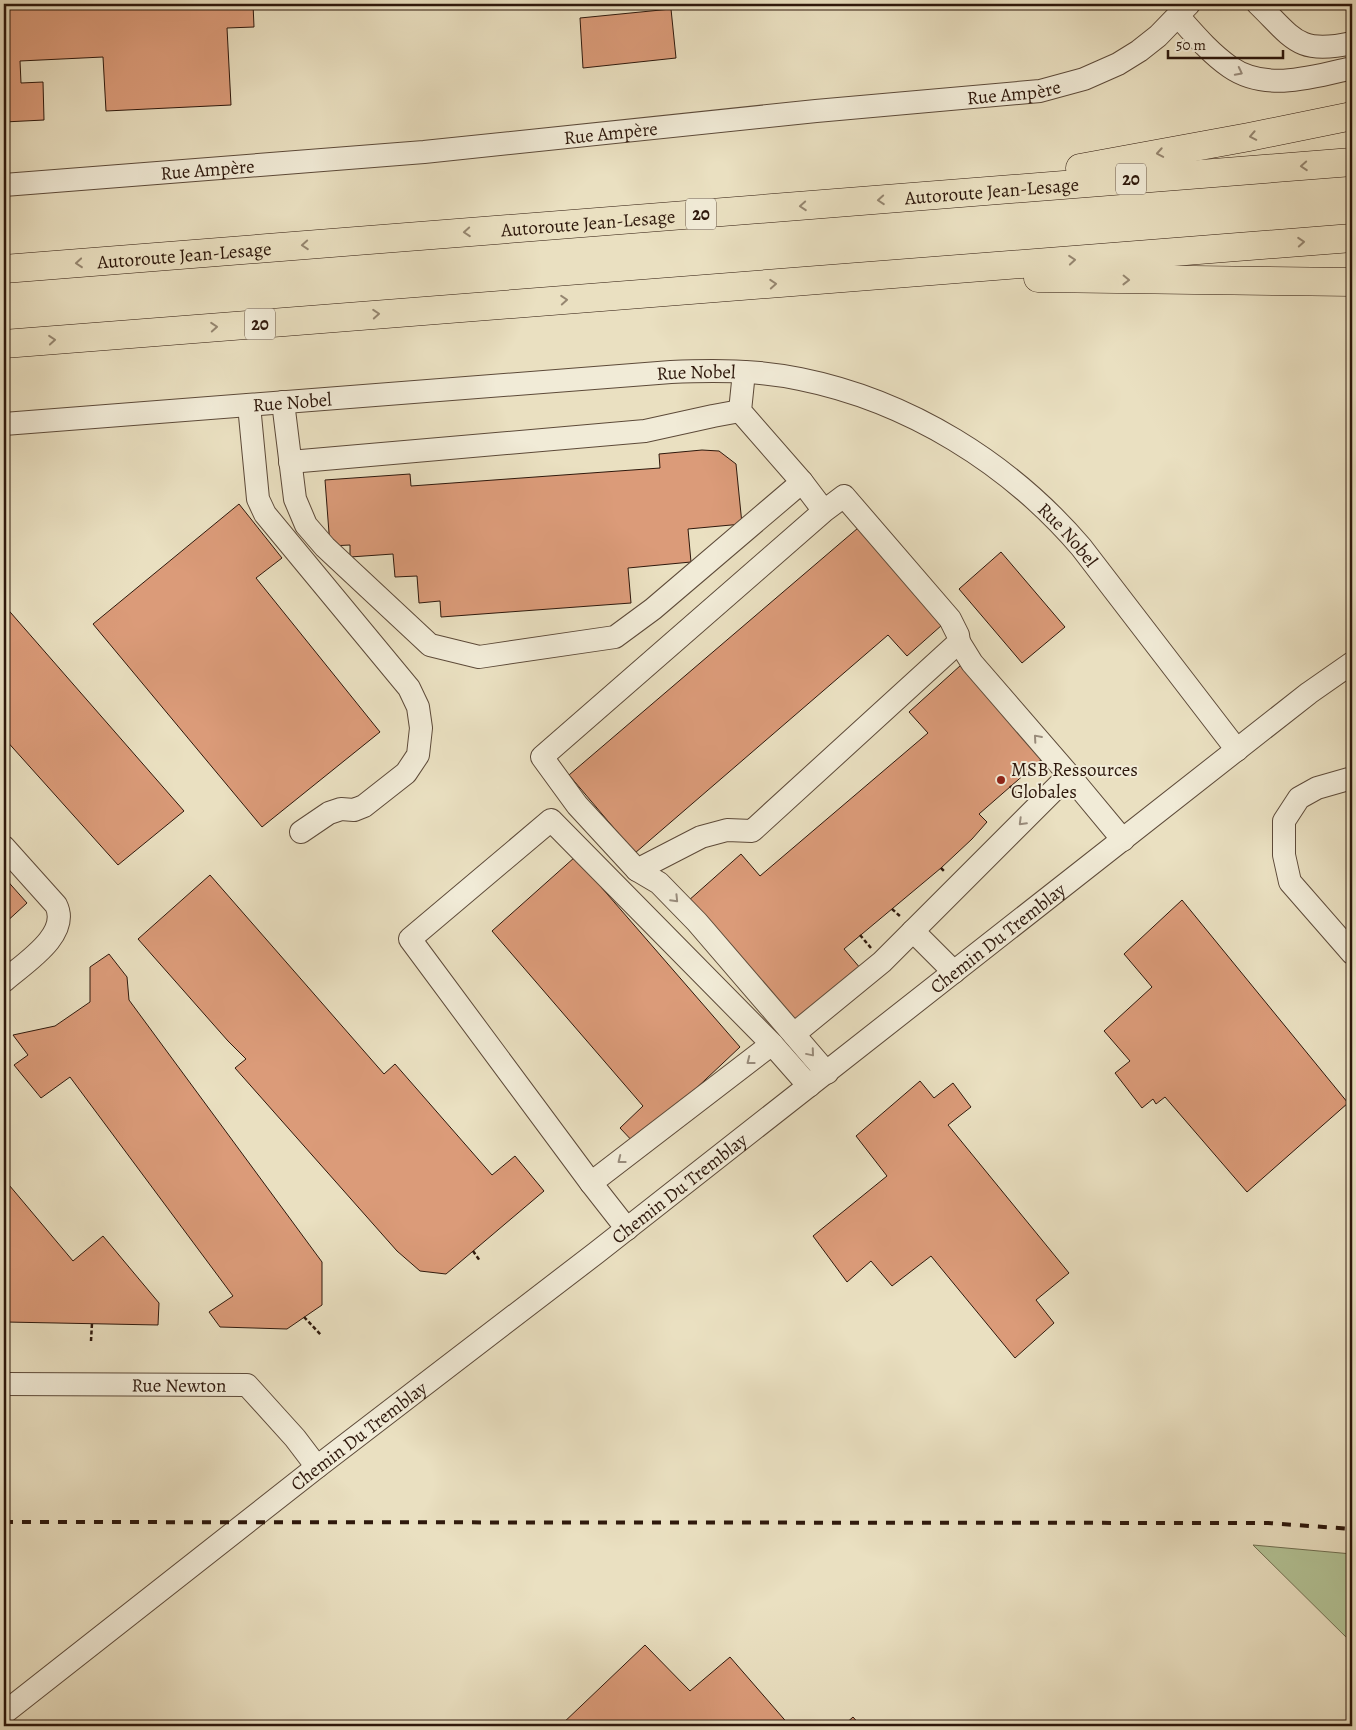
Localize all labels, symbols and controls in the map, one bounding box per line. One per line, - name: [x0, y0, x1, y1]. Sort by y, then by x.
- scale bar: [1168, 28, 1284, 60]
- text: 50 m: [1176, 35, 1206, 55]
- one-way arrow: [1234, 66, 1243, 76]
- street label: Rue Ampère: [966, 74, 1064, 111]
- street label: Rue Ampère: [563, 116, 659, 151]
- one-way arrow: [1249, 131, 1258, 141]
- one-way arrow: [1156, 148, 1164, 158]
- street label: Rue Ampère: [159, 153, 255, 187]
- one-way arrow: [1299, 160, 1307, 171]
- road number: 20: [1116, 163, 1146, 194]
- street label: Autoroute Jean-Lesage: [903, 172, 1080, 212]
- one-way arrow: [877, 195, 885, 206]
- road number: 20: [686, 198, 716, 230]
- one-way arrow: [799, 200, 807, 211]
- street label: Autoroute Jean-Lesage: [499, 204, 676, 244]
- one-way arrow: [462, 226, 470, 237]
- street label: Autoroute Jean-Lesage: [95, 236, 273, 276]
- one-way arrow: [1297, 237, 1305, 248]
- one-way arrow: [300, 239, 308, 250]
- one-way arrow: [1069, 255, 1077, 266]
- one-way arrow: [75, 257, 83, 268]
- one-way arrow: [1122, 275, 1130, 285]
- one-way arrow: [769, 279, 777, 290]
- one-way arrow: [560, 294, 568, 305]
- road number: 20: [245, 308, 275, 339]
- one-way arrow: [373, 309, 381, 320]
- one-way arrow: [211, 322, 219, 333]
- one-way arrow: [49, 335, 57, 346]
- street label: Rue Nobel: [656, 359, 736, 387]
- street label: Rue Nobel: [252, 386, 333, 419]
- street label: Rue Nobel: [1032, 497, 1104, 573]
- one-way arrow: [1034, 735, 1043, 744]
- place label: MSB Ressources Globales: [1011, 757, 1138, 805]
- marker: MSB Ressources Globales: [995, 774, 1007, 786]
- one-way arrow: [1019, 816, 1028, 825]
- street label: Chemin Du Tremblay: [925, 877, 1072, 1000]
- one-way arrow: [669, 894, 678, 903]
- one-way arrow: [805, 1048, 814, 1057]
- one-way arrow: [746, 1055, 756, 1064]
- street label: Chemin Du Tremblay: [606, 1127, 753, 1250]
- one-way arrow: [617, 1154, 627, 1163]
- street label: Rue Newton: [131, 1373, 227, 1399]
- street label: Chemin Du Tremblay: [285, 1375, 433, 1497]

